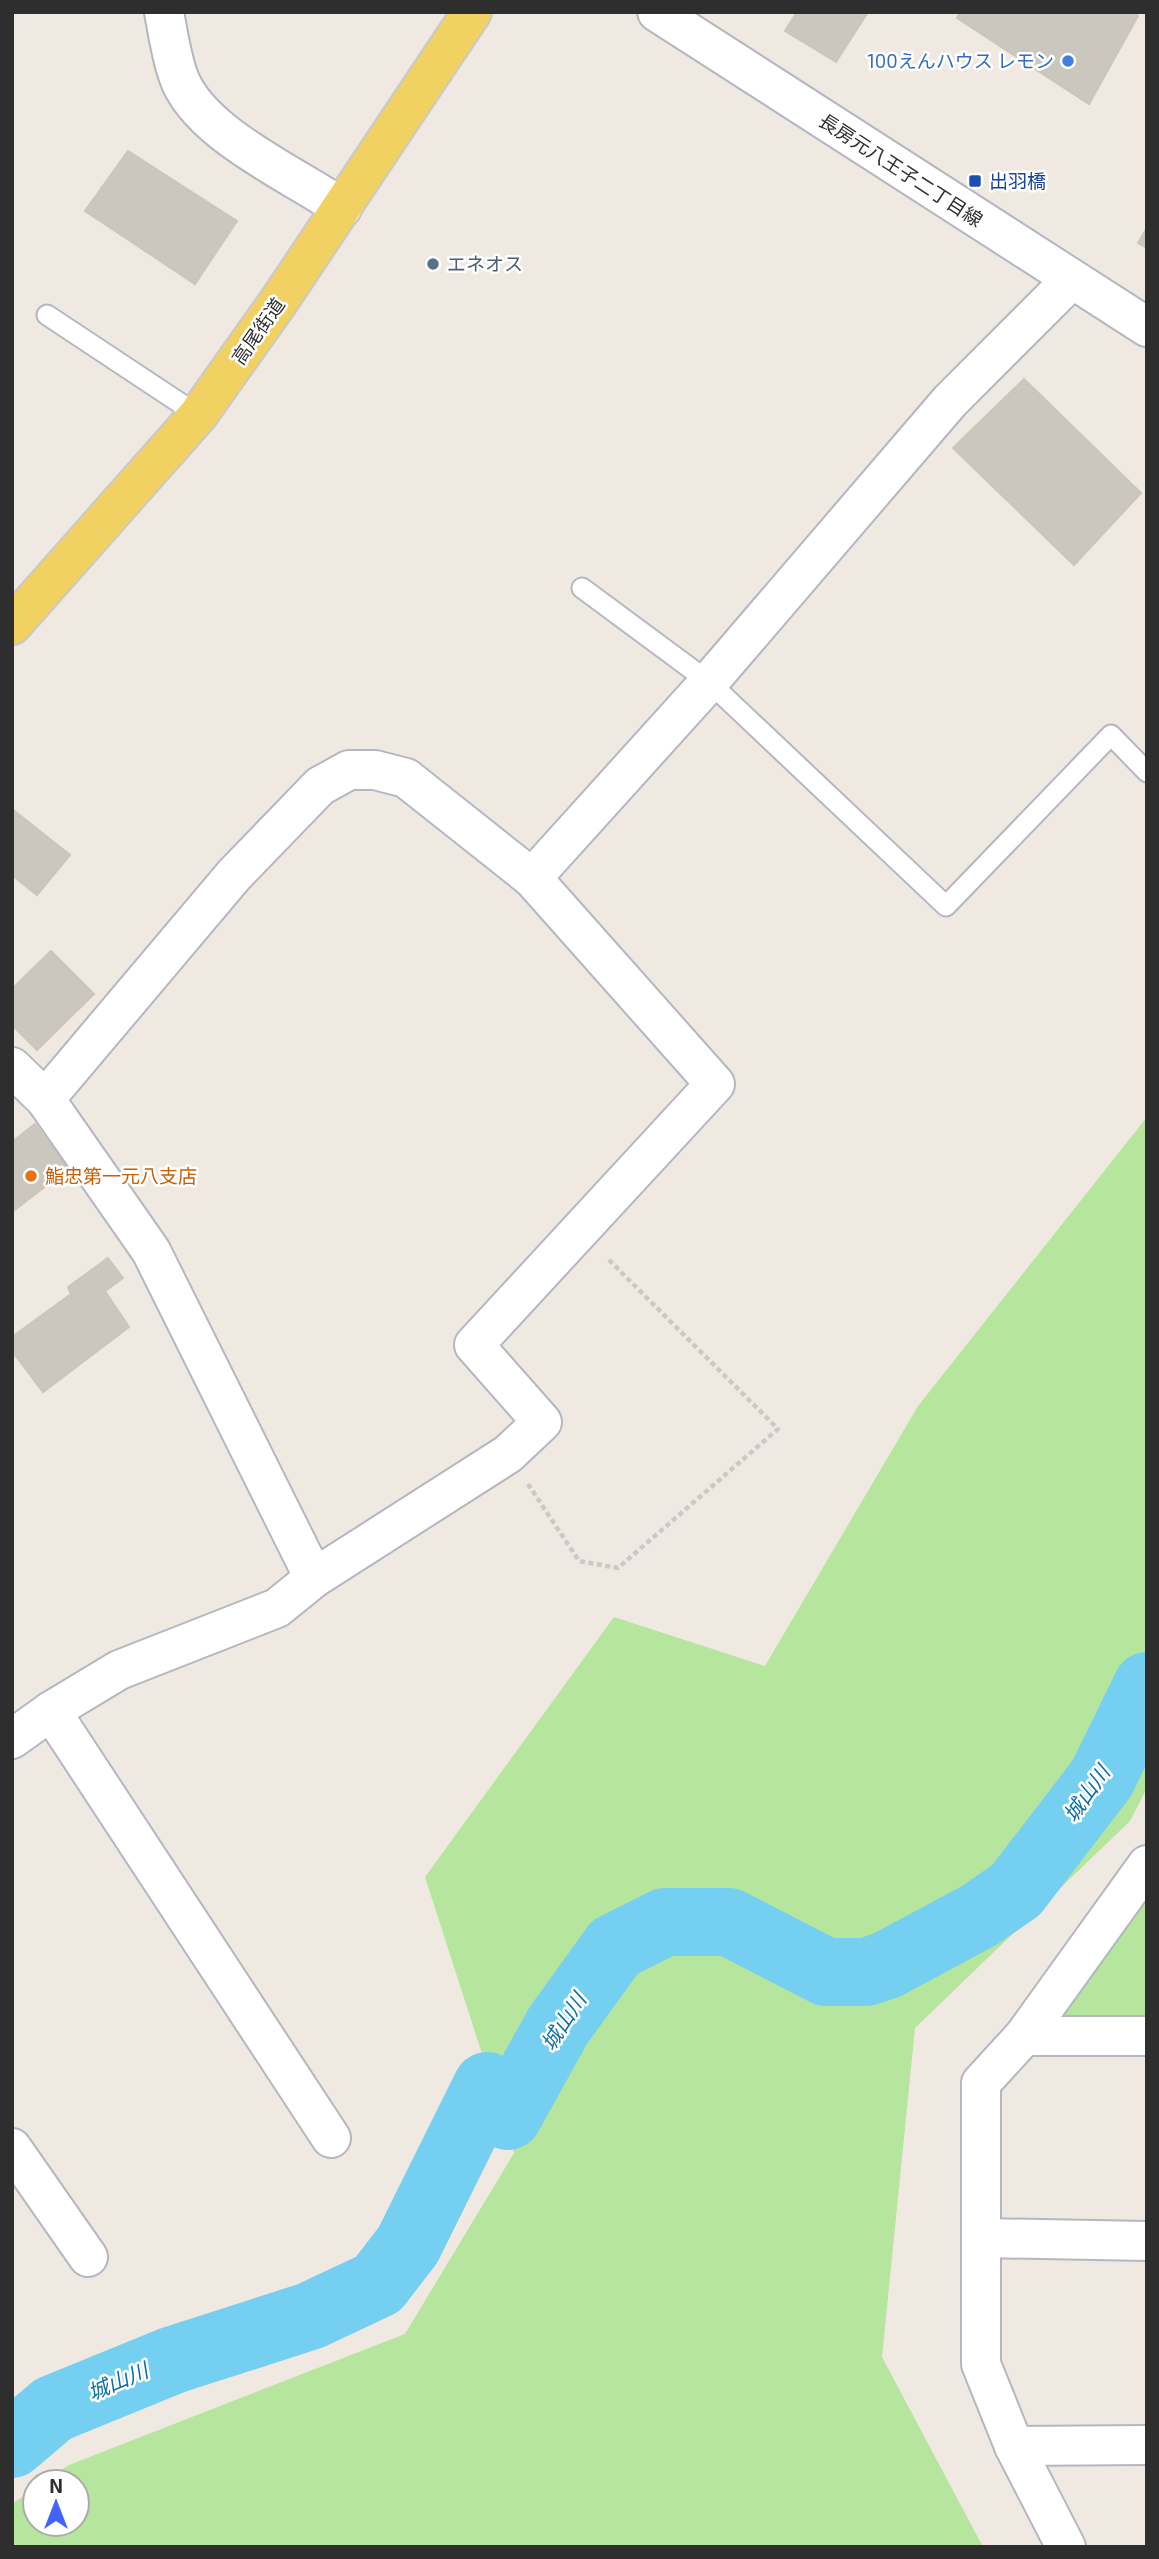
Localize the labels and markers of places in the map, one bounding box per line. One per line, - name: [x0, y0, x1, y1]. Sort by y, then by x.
- place label: 100えんハウス レモン: [867, 49, 1054, 72]
- marker: 100えんハウス レモン: [1060, 53, 1076, 69]
- place label: 出羽橋: [989, 169, 1046, 192]
- marker: 出羽橋: [967, 173, 983, 189]
- place label: エネオス: [447, 252, 523, 275]
- marker: エネオス: [425, 256, 441, 272]
- place label: 鮨忠第一元八支店: [45, 1164, 197, 1187]
- marker: 鮨忠第一元八支店: [23, 1168, 39, 1184]

